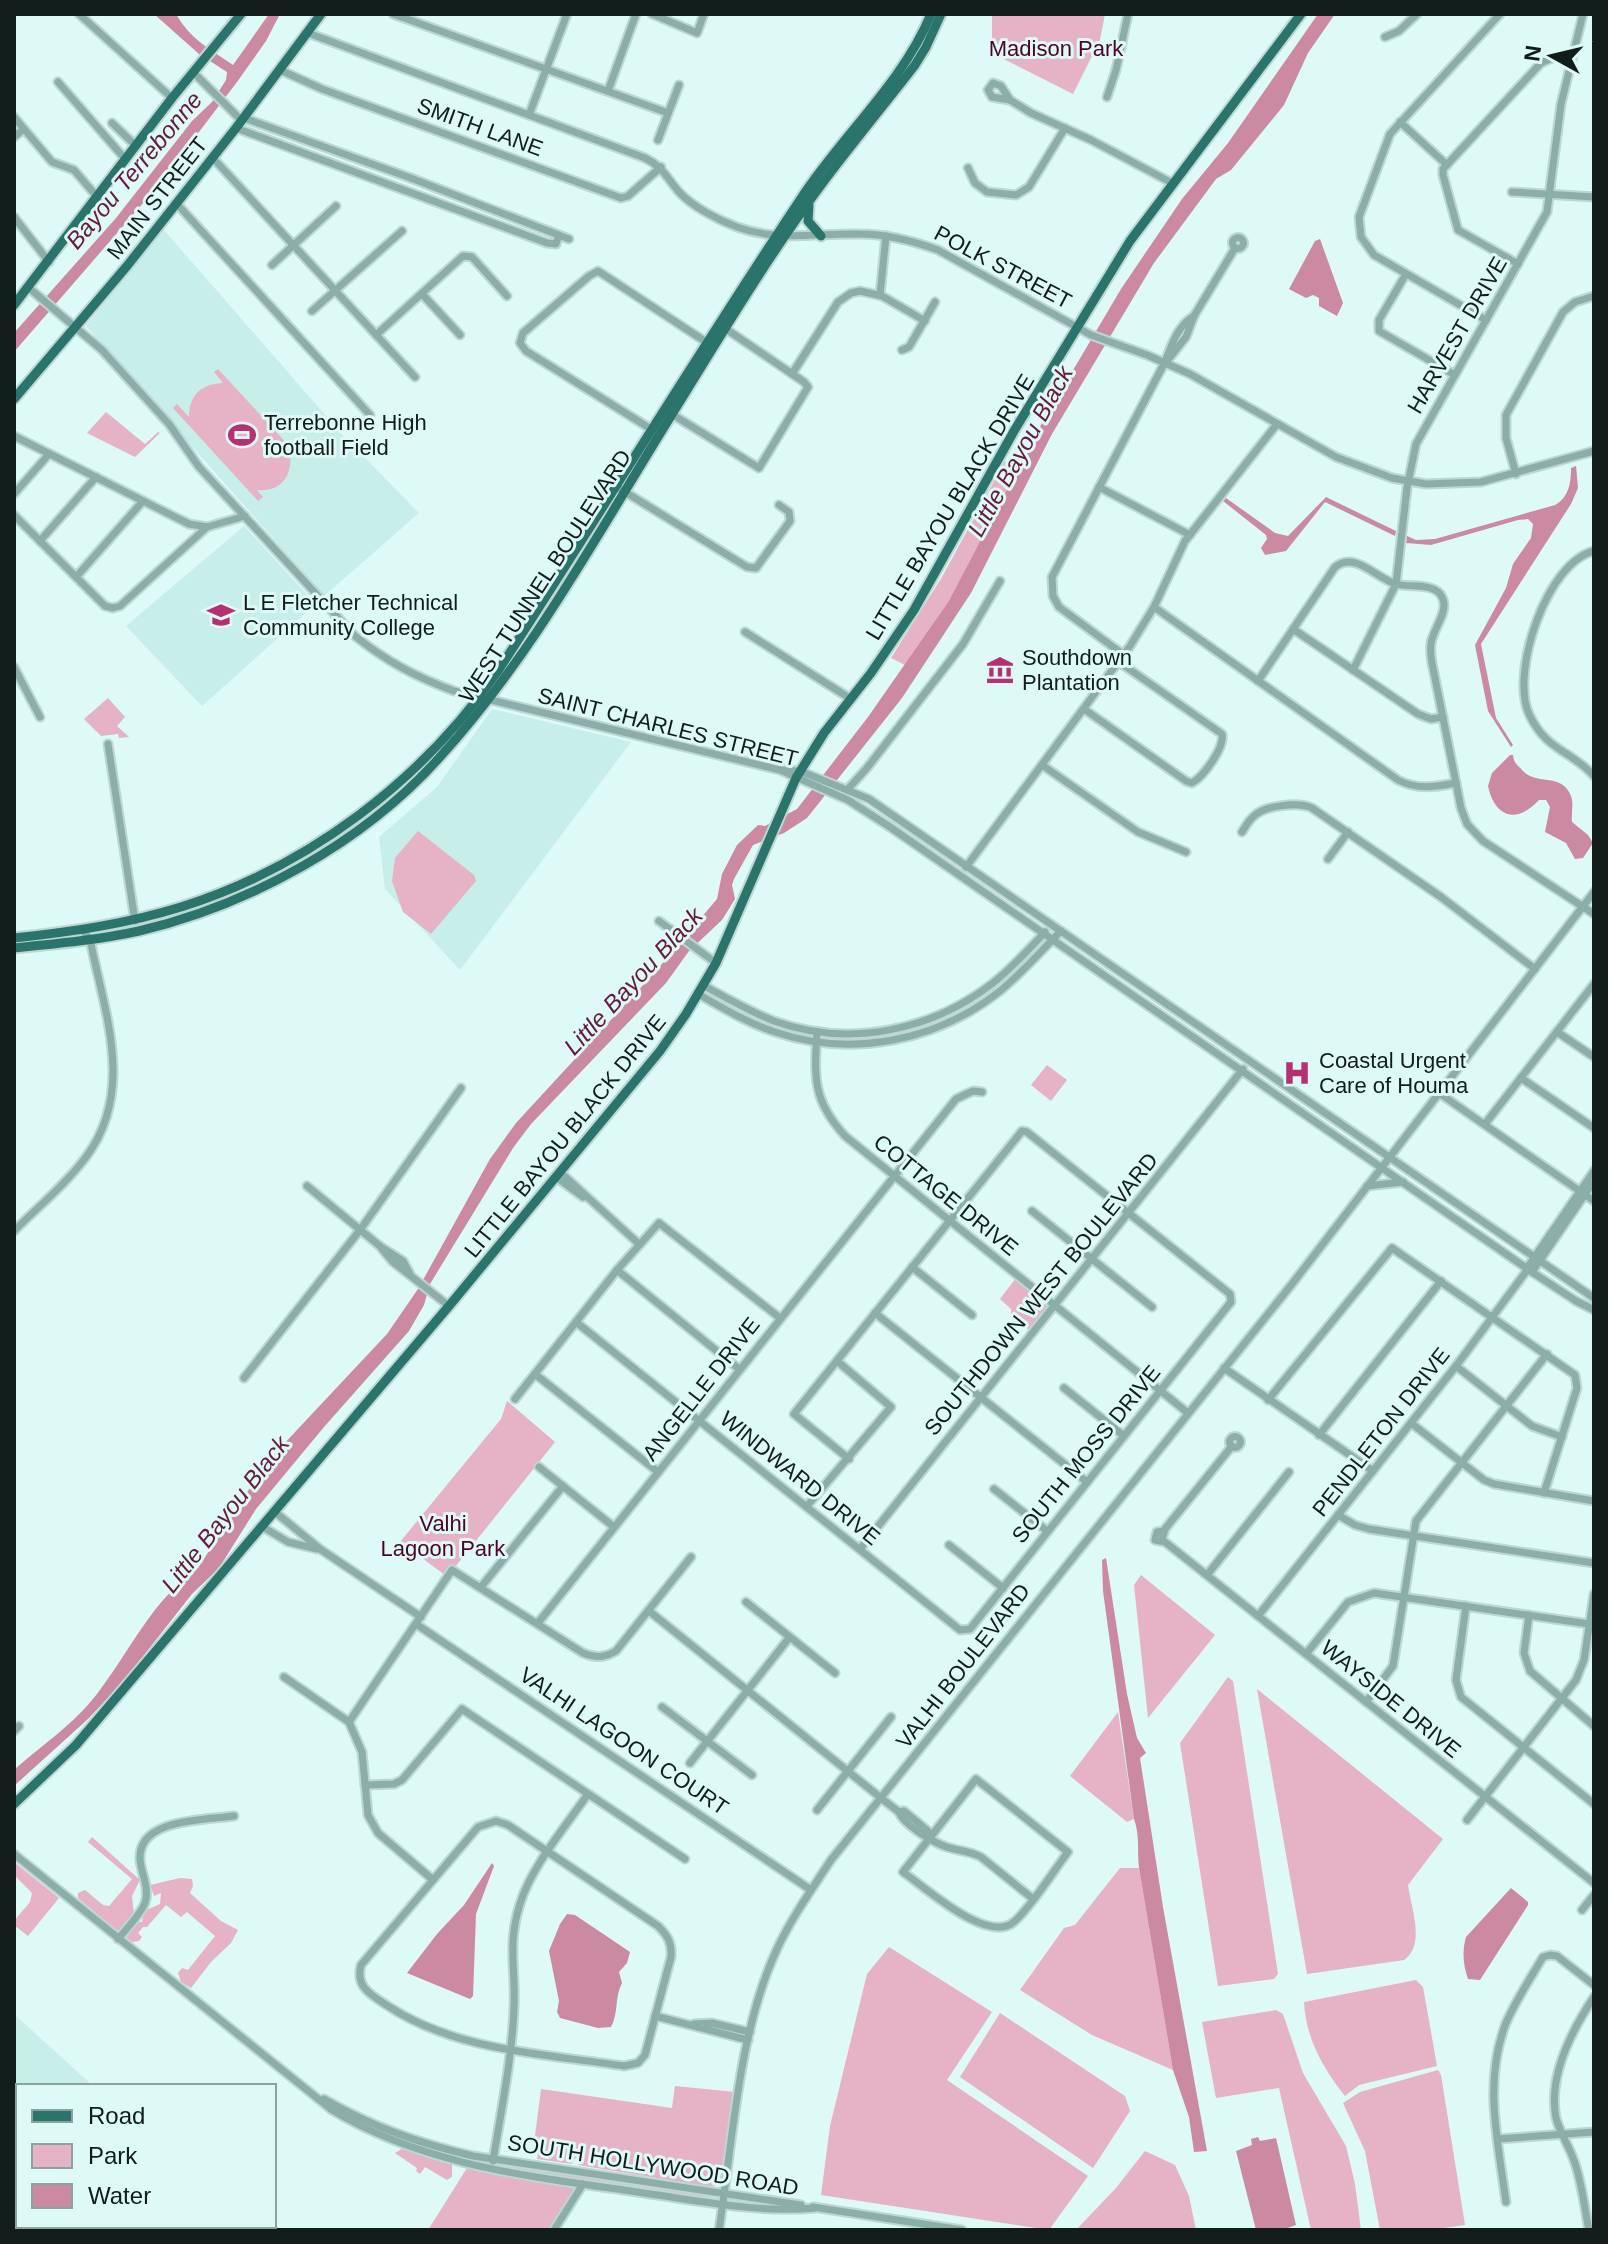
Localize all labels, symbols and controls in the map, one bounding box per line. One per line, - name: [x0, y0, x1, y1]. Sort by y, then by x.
- north arrow: [1512, 16, 1592, 96]
- park label: Madison Park: [989, 36, 1124, 61]
- text: N: [1519, 44, 1546, 63]
- water label: Bayou Terrebonne: [60, 86, 208, 254]
- street label: SMITH LANE: [414, 93, 546, 161]
- street label: MAIN STREET: [102, 132, 212, 264]
- street label: POLK STREET: [930, 220, 1076, 314]
- street label: HARVEST DRIVE: [1402, 252, 1512, 418]
- water label: Little Bayou Black: [962, 359, 1079, 541]
- street label: LITTLE BAYOU BLACK DRIVE: [861, 370, 1039, 644]
- place label: Terrebonne High football Field: [264, 410, 427, 460]
- sports icon: Terrebonne High football Field: [227, 420, 257, 450]
- street label: WEST TUNNEL BOULEVARD: [454, 445, 636, 707]
- place label: L E Fletcher Technical Community College: [243, 590, 458, 640]
- school or university icon: L E Fletcher Technical Community College: [206, 600, 236, 630]
- place label: Southdown Plantation: [1022, 645, 1132, 695]
- museum icon: Southdown Plantation: [985, 655, 1015, 685]
- street label: SAINT CHARLES STREET: [535, 683, 801, 771]
- water label: Little Bayou Black: [558, 901, 709, 1060]
- street label: LITTLE BAYOU BLACK DRIVE: [459, 1010, 671, 1262]
- place label: Coastal Urgent Care of Houma: [1319, 1048, 1469, 1098]
- hospital icon: Coastal Urgent Care of Houma: [1282, 1058, 1312, 1088]
- street label: COTTAGE DRIVE: [869, 1129, 1023, 1261]
- street label: SOUTHDOWN WEST BOULEVARD: [919, 1148, 1163, 1440]
- street label: ANGELLE DRIVE: [637, 1312, 765, 1466]
- street label: PENDLETON DRIVE: [1307, 1343, 1455, 1521]
- street label: SOUTH MOSS DRIVE: [1007, 1360, 1165, 1548]
- street label: WINDWARD DRIVE: [715, 1406, 885, 1550]
- water label: Little Bayou Black: [156, 1429, 296, 1597]
- park label: Valhi Lagoon Park: [381, 1511, 506, 1561]
- street label: VALHI BOULEVARD: [891, 1579, 1035, 1753]
- street label: WAYSIDE DRIVE: [1316, 1635, 1466, 1763]
- street label: VALHI LAGOON COURT: [515, 1662, 733, 1820]
- legend: [16, 2084, 276, 2228]
- text: Road: [88, 2102, 145, 2129]
- street label: SOUTH HOLLYWOOD ROAD: [506, 2130, 800, 2200]
- text: Park: [88, 2142, 138, 2169]
- text: Water: [88, 2182, 151, 2209]

